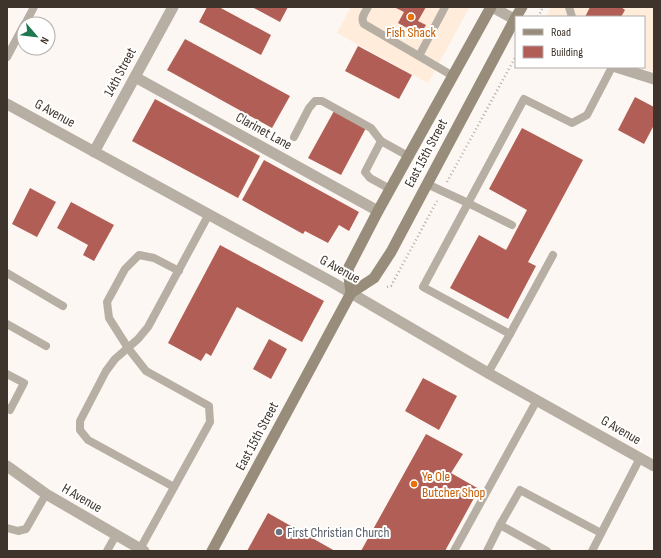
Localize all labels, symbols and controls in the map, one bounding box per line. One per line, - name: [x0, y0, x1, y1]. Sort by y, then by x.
- marker: Fish Shack: [406, 12, 416, 22]
- north arrow: [16, 16, 56, 56]
- legend: [515, 16, 645, 68]
- place label: Fish Shack: [386, 24, 436, 41]
- text: Road: [551, 25, 571, 40]
- text: N: [37, 35, 52, 46]
- street label: 14th Street: [100, 45, 140, 99]
- text: Building: [551, 45, 583, 60]
- street label: G Avenue: [32, 95, 78, 131]
- street label: Clarinet Lane: [233, 109, 295, 153]
- street label: East 15th Street: [401, 116, 451, 190]
- street label: G Avenue: [317, 251, 363, 287]
- street label: East 15th Street: [232, 399, 282, 473]
- street label: G Avenue: [598, 412, 644, 448]
- place label: Ye Ole Butcher Shop: [422, 468, 485, 501]
- marker: Ye Ole Butcher Shop: [409, 479, 419, 489]
- street label: H Avenue: [59, 480, 105, 516]
- place label: First Christian Church: [287, 524, 389, 541]
- marker: First Christian Church: [274, 527, 284, 537]

